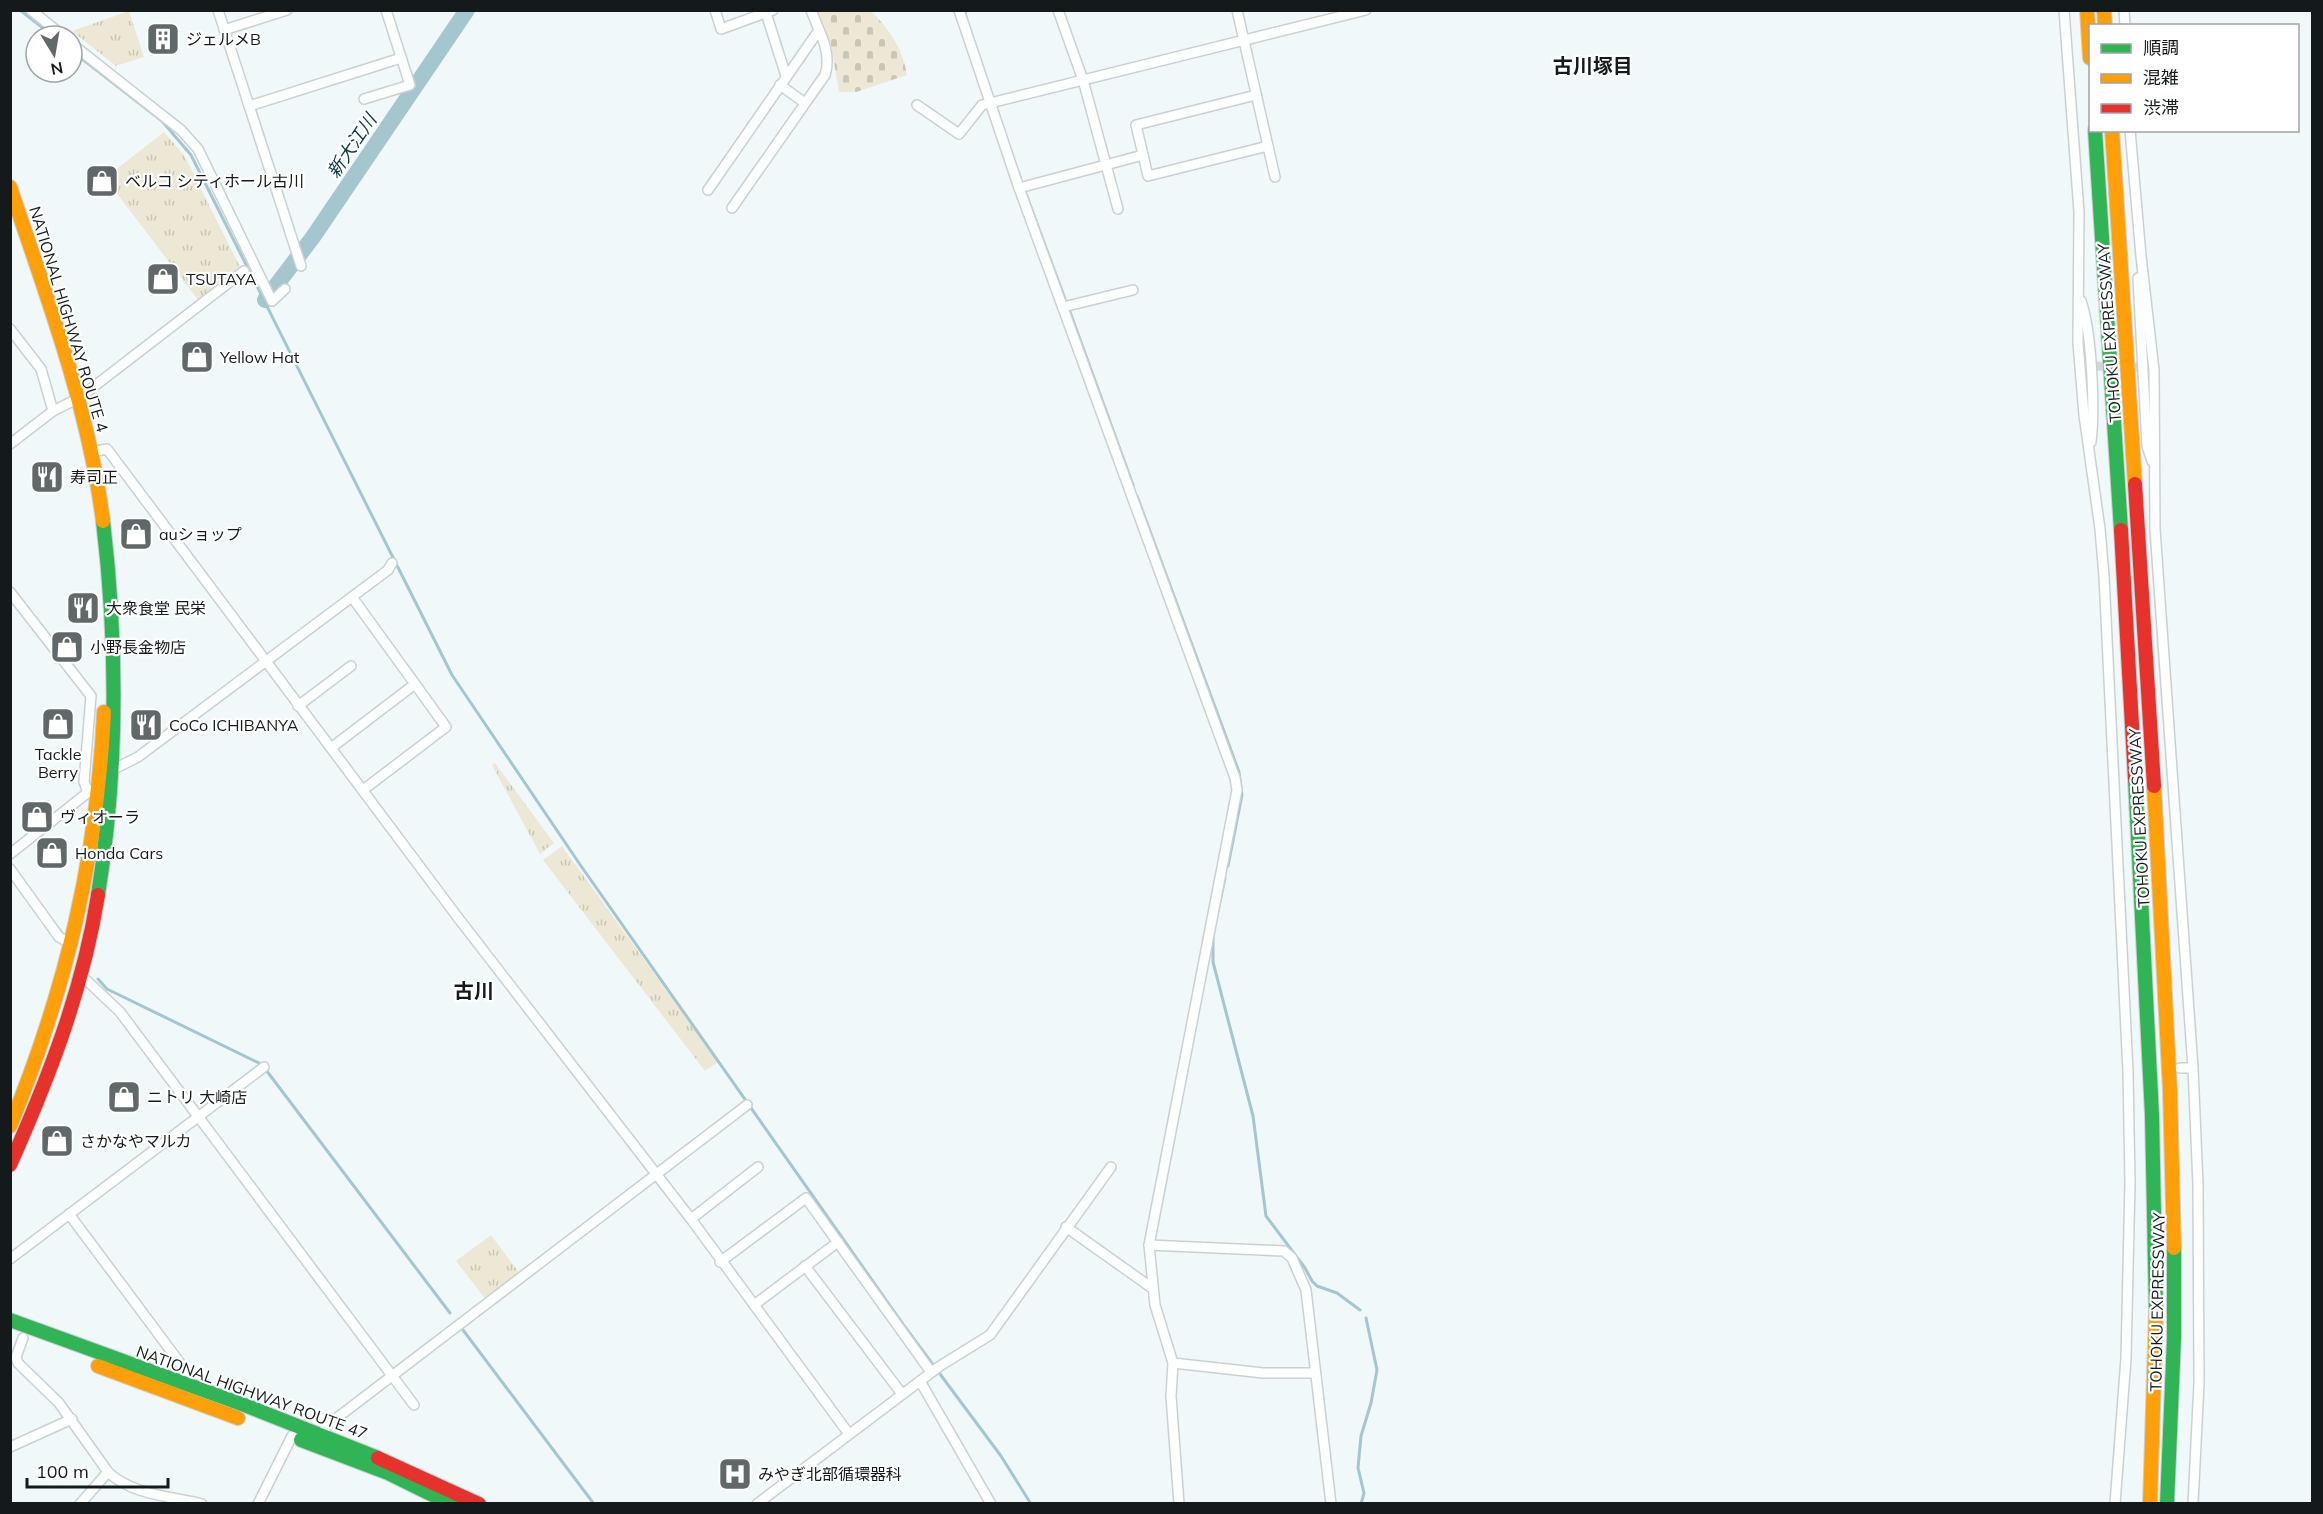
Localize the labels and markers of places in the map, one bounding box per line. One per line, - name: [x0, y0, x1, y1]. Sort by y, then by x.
- building icon: ジェルメB: [145, 21, 181, 57]
- place label: ジェルメB: [186, 29, 261, 49]
- shop icon: ベルコ シティホール古川: [84, 163, 120, 199]
- place label: ベルコ シティホール古川: [125, 171, 304, 191]
- shop icon: TSUTAYA: [145, 261, 181, 297]
- place label: TSUTAYA: [186, 269, 257, 289]
- shop icon: Yellow Hat: [179, 339, 215, 375]
- place label: Yellow Hat: [219, 347, 300, 367]
- restaurant icon: 寿司正: [29, 459, 65, 495]
- place label: 寿司正: [70, 467, 118, 487]
- shop icon: auショップ: [118, 516, 154, 552]
- place label: auショップ: [159, 524, 242, 544]
- restaurant icon: 大衆食堂 民栄: [65, 590, 101, 626]
- place label: 大衆食堂 民栄: [106, 598, 206, 618]
- shop icon: 小野長金物店: [49, 629, 85, 665]
- place label: 小野長金物店: [90, 637, 186, 657]
- shop icon: Tackle Berry: [40, 706, 76, 742]
- restaurant icon: CoCo ICHIBANYA: [128, 707, 164, 743]
- place label: CoCo ICHIBANYA: [169, 715, 299, 735]
- place label: Tackle Berry: [35, 744, 81, 782]
- shop icon: ヴィオーラ: [19, 799, 55, 835]
- place label: ヴィオーラ: [60, 807, 140, 827]
- shop icon: Honda Cars: [34, 835, 70, 871]
- place label: Honda Cars: [75, 843, 163, 863]
- shop icon: ニトリ 大崎店: [106, 1079, 142, 1115]
- place label: ニトリ 大崎店: [147, 1087, 247, 1107]
- shop icon: さかなやマルカ: [39, 1123, 75, 1159]
- place label: さかなやマルカ: [80, 1131, 192, 1151]
- hospital icon: みやぎ北部循環器科: [717, 1456, 753, 1492]
- place label: みやぎ北部循環器科: [758, 1464, 902, 1484]

